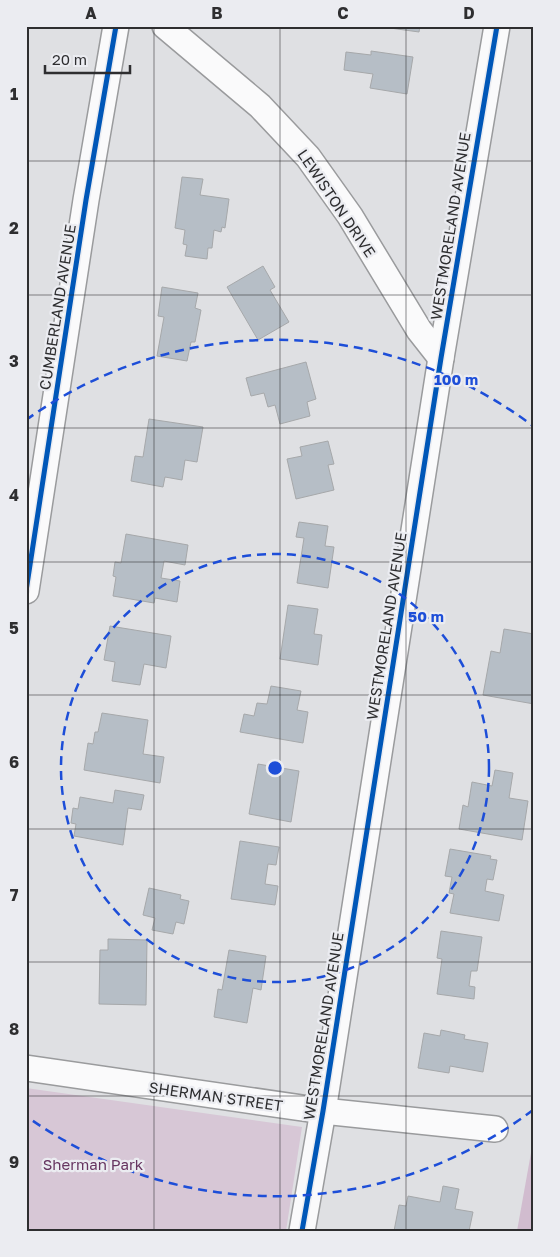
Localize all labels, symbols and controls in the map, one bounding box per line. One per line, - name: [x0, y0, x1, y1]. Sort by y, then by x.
- text: A: [85, 3, 97, 23]
- text: B: [211, 3, 223, 23]
- text: C: [337, 3, 349, 23]
- text: D: [463, 3, 475, 23]
- scale bar: [45, 42, 130, 74]
- text: 20 m: [52, 50, 87, 68]
- text: 1: [10, 84, 18, 104]
- street label: WESTMORELAND AVENUE: [426, 131, 474, 321]
- street label: LEWISTON DRIVE: [294, 146, 380, 260]
- text: 2: [9, 218, 19, 238]
- street label: CUMBERLAND AVENUE: [35, 223, 79, 391]
- text: 3: [9, 351, 19, 371]
- text: 100 m: [434, 370, 478, 388]
- text: 4: [9, 485, 19, 505]
- street label: WESTMORELAND AVENUE: [362, 531, 410, 721]
- text: 50 m: [408, 607, 444, 625]
- text: 5: [9, 618, 19, 638]
- text: 6: [9, 752, 19, 772]
- centre of rings: [266, 759, 284, 777]
- text: 7: [10, 885, 19, 905]
- street label: WESTMORELAND AVENUE: [299, 931, 347, 1121]
- text: 8: [9, 1019, 19, 1039]
- street label: SHERMAN STREET: [148, 1078, 284, 1114]
- text: 9: [9, 1152, 19, 1172]
- park label: Sherman Park: [43, 1155, 144, 1173]

